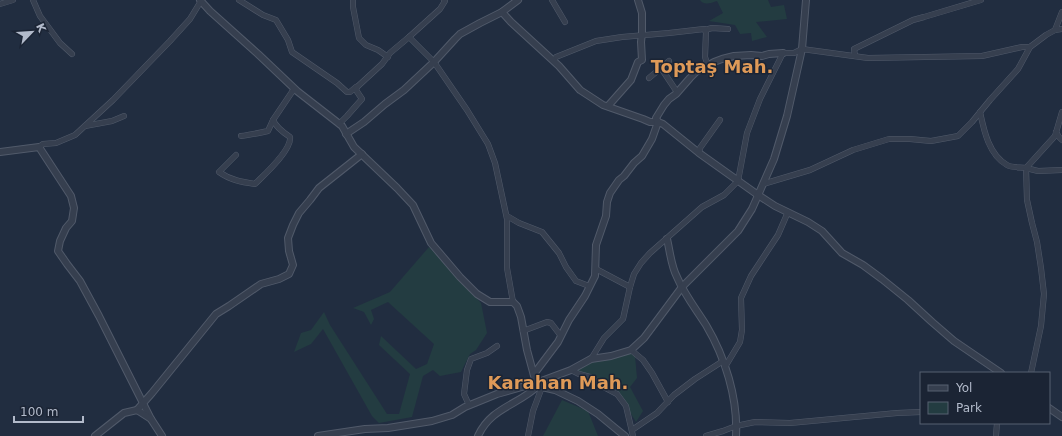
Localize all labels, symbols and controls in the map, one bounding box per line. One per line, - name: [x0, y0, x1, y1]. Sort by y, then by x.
- north arrow: [12, 12, 52, 52]
- text: K: [33, 21, 49, 35]
- district label: Toptaş Mah.: [651, 56, 773, 77]
- district label: Karahan Mah.: [488, 372, 628, 393]
- legend: [920, 372, 1050, 424]
- text: Yol: [955, 381, 972, 395]
- scale bar: [14, 398, 83, 424]
- text: Park: [956, 401, 982, 415]
- text: 100 m: [20, 405, 58, 419]

